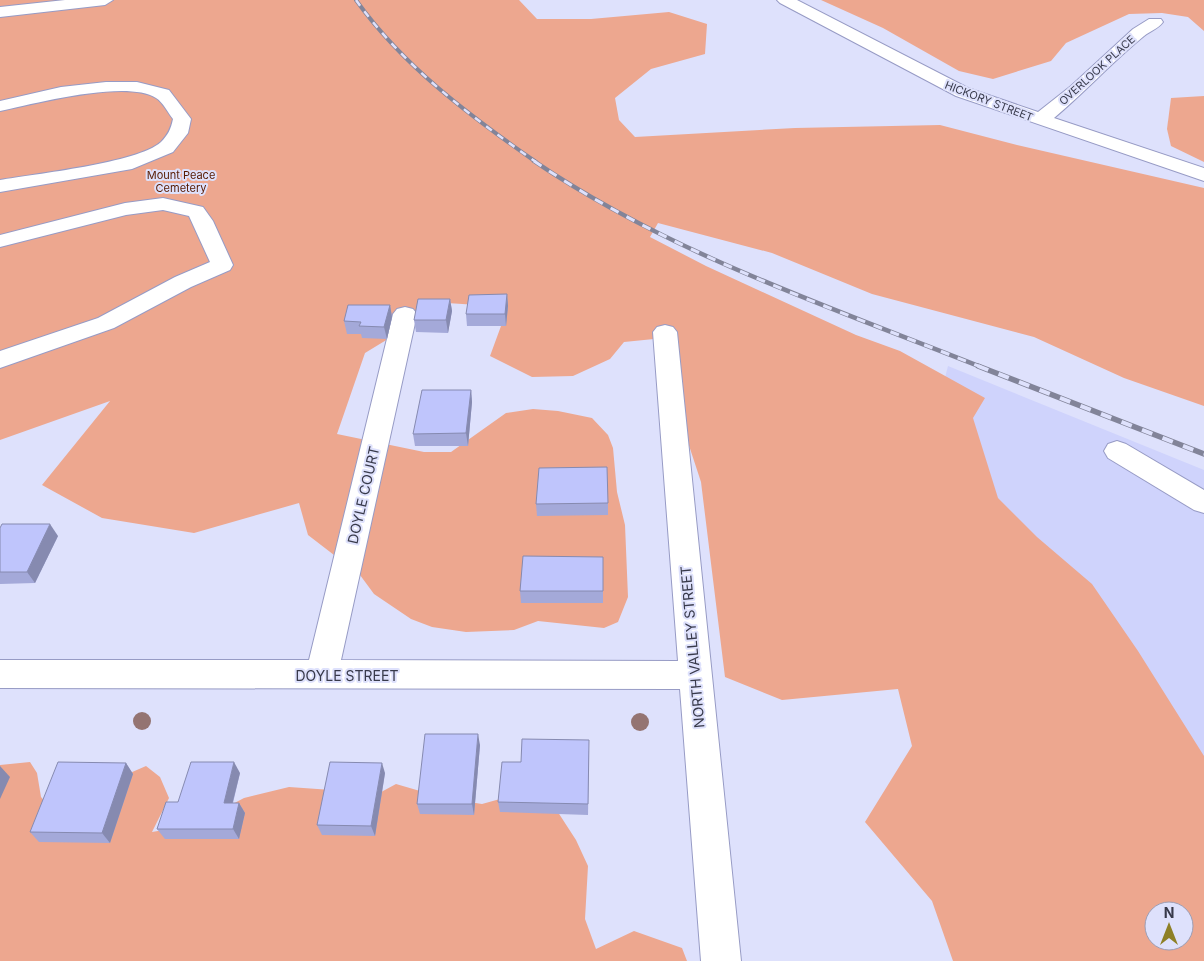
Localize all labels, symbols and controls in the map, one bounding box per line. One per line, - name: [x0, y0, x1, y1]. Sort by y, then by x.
- street label: OVERLOOK PLACE: [1056, 32, 1138, 108]
- street label: HICKORY STREET: [943, 78, 1035, 124]
- park label: Mount Peace Cemetery: [147, 168, 215, 195]
- street label: DOYLE COURT: [344, 445, 382, 545]
- street label: NORTH VALLEY STREET: [676, 565, 708, 729]
- street label: DOYLE STREET: [295, 667, 399, 684]
- north arrow: [1144, 901, 1194, 951]
- text: N: [1164, 904, 1174, 921]

